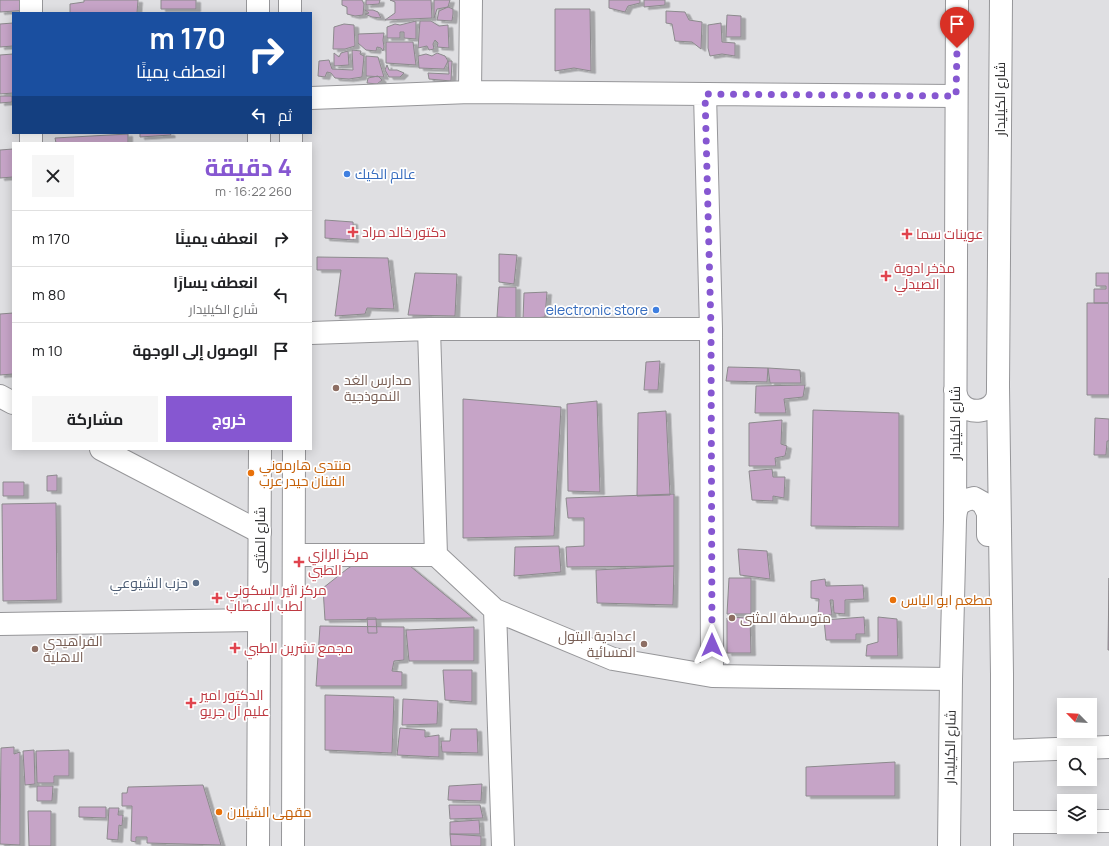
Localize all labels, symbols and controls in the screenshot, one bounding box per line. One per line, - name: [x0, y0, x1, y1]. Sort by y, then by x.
- pin: [940, 7.0, 974, 48]
- icon: arrive: [946, 13, 968, 35]
- text: 170 m: [150, 19, 226, 57]
- icon: right: [240, 28, 292, 80]
- text: انعطف يمينًا: [136, 59, 226, 83]
- street label: شارع الكيليدار: [990, 62, 1009, 137]
- icon: left: [248, 104, 270, 126]
- text: ثم: [278, 105, 292, 126]
- text: 4 دقيقة: [205, 150, 292, 183]
- button: close: [32, 155, 74, 197]
- place label: عالم الكيك: [355, 164, 416, 184]
- marker: عالم الكيك: [342, 169, 352, 179]
- text: 260 m · 16:22: [215, 182, 292, 200]
- place label: دكتور خالد مراد: [362, 222, 446, 241]
- place label: عوينات سما: [916, 224, 983, 243]
- marker: دكتور خالد مراد: [347, 226, 359, 238]
- text: 170 m: [32, 228, 70, 249]
- text: انعطف يمينًا: [175, 228, 258, 249]
- icon: right: [270, 228, 292, 250]
- marker: عوينات سما: [901, 228, 913, 240]
- place label: مذخر ادوية الصيدلي: [894, 258, 955, 296]
- marker: مذخر ادوية الصيدلي: [881, 271, 891, 281]
- text: انعطف يسارًا: [173, 272, 258, 293]
- text: 80 m: [32, 284, 66, 305]
- icon: left: [270, 284, 292, 306]
- text: شارع الكيليدار: [189, 300, 258, 318]
- place label: electronic store: [546, 300, 648, 319]
- marker: electronic store: [651, 305, 661, 315]
- text: 10 m: [32, 340, 63, 361]
- text: الوصول إلى الوجهة: [132, 340, 258, 361]
- icon: arrive: [270, 340, 292, 362]
- place label: مدارس الغد النموذجية: [344, 370, 412, 405]
- marker: مدارس الغد النموذجية: [331, 383, 341, 393]
- street label: شارع الكيليدار: [945, 386, 964, 461]
- button: مشاركة: [32, 396, 158, 442]
- button: خروج: [166, 396, 292, 442]
- place label: منتدى هارموني الفنان حيدر عرب: [259, 455, 351, 490]
- marker: منتدى هارموني الفنان حيدر عرب: [246, 468, 256, 478]
- street label: شارع المثنى: [250, 507, 269, 573]
- place label: مركز الرازي الطبي: [308, 544, 369, 582]
- marker: مركز الرازي الطبي: [293, 556, 305, 568]
- place label: حزب الشيوعي: [110, 573, 188, 595]
- marker: حزب الشيوعي: [191, 578, 201, 588]
- place label: مركز اثير السكوني لطب الاعصاب: [226, 580, 327, 615]
- place label: مطعم ابو الياس: [901, 590, 993, 610]
- marker: مركز اثير السكوني لطب الاعصاب: [211, 592, 223, 604]
- marker: مطعم ابو الياس: [888, 595, 898, 605]
- place label: متوسطة المثنى: [740, 608, 831, 627]
- marker: متوسطة المثنى: [727, 613, 737, 623]
- position arrow: [691, 624, 733, 666]
- place label: اعدادية البتول المسائية: [558, 626, 636, 661]
- place label: الفراهيدي الاهلية: [43, 631, 103, 666]
- place label: مجمع تشرين الطبي: [244, 638, 353, 660]
- marker: اعدادية البتول المسائية: [639, 639, 649, 649]
- marker: مجمع تشرين الطبي: [229, 642, 241, 654]
- marker: الفراهيدي الاهلية: [30, 644, 40, 654]
- place label: الدكتور امير عليم آل جريو: [199, 685, 270, 721]
- marker: الدكتور امير عليم آل جريو: [185, 697, 197, 709]
- north arrow: [1057, 698, 1097, 738]
- map controls: [1057, 698, 1097, 834]
- street label: شارع الكيليدار: [939, 710, 960, 785]
- button: search: [1057, 746, 1097, 786]
- button: layers: [1057, 794, 1097, 834]
- place label: مقهى الشيلان: [227, 802, 312, 821]
- marker: مقهى الشيلان: [214, 807, 224, 817]

